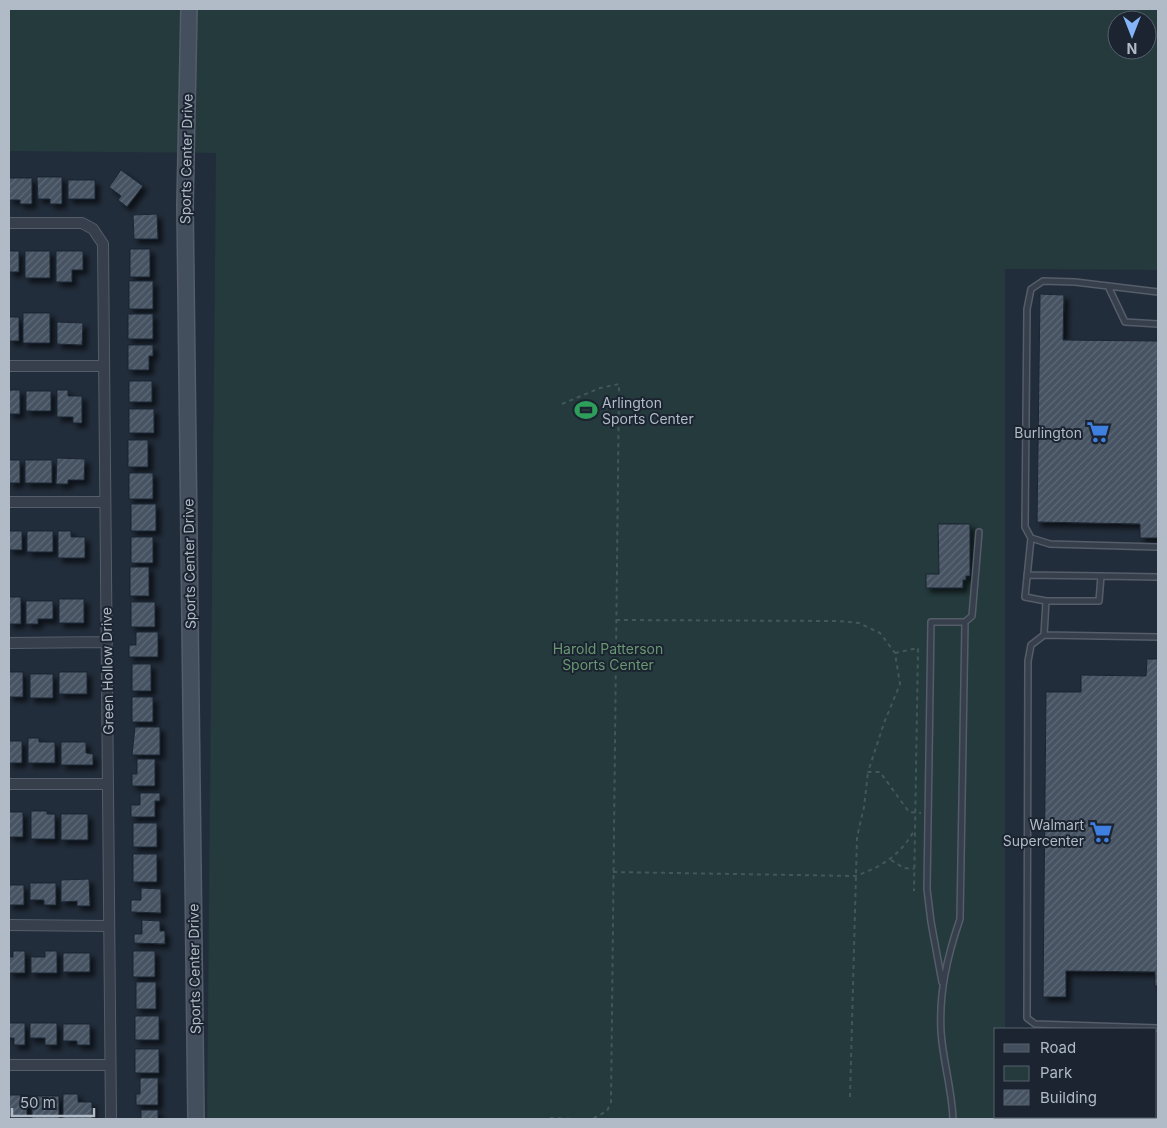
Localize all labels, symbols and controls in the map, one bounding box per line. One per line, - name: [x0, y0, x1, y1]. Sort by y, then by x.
- north arrow: [1107, 10, 1157, 60]
- text: N: [1127, 40, 1137, 57]
- street label: Sports Center Drive: [176, 94, 196, 224]
- place label: Arlington Sports Center: [602, 394, 694, 427]
- sports icon: Arlington Sports Center: [573, 397, 599, 423]
- supermarket icon: Burlington: [1085, 419, 1111, 445]
- place label: Burlington: [1014, 424, 1082, 441]
- street label: Sports Center Drive: [179, 499, 199, 629]
- street label: Green Hollow Drive: [97, 607, 117, 735]
- park label: Harold Patterson Sports Center: [553, 640, 663, 673]
- place label: Walmart Supercenter: [1003, 816, 1084, 849]
- supermarket icon: Walmart Supercenter: [1088, 819, 1114, 845]
- street label: Sports Center Drive: [184, 904, 204, 1034]
- legend: [994, 1028, 1157, 1118]
- text: Road: [1040, 1038, 1076, 1057]
- text: Park: [1040, 1063, 1073, 1082]
- scale bar: [12, 1086, 95, 1118]
- text: Building: [1040, 1088, 1097, 1107]
- text: 50 m: [20, 1093, 56, 1112]

